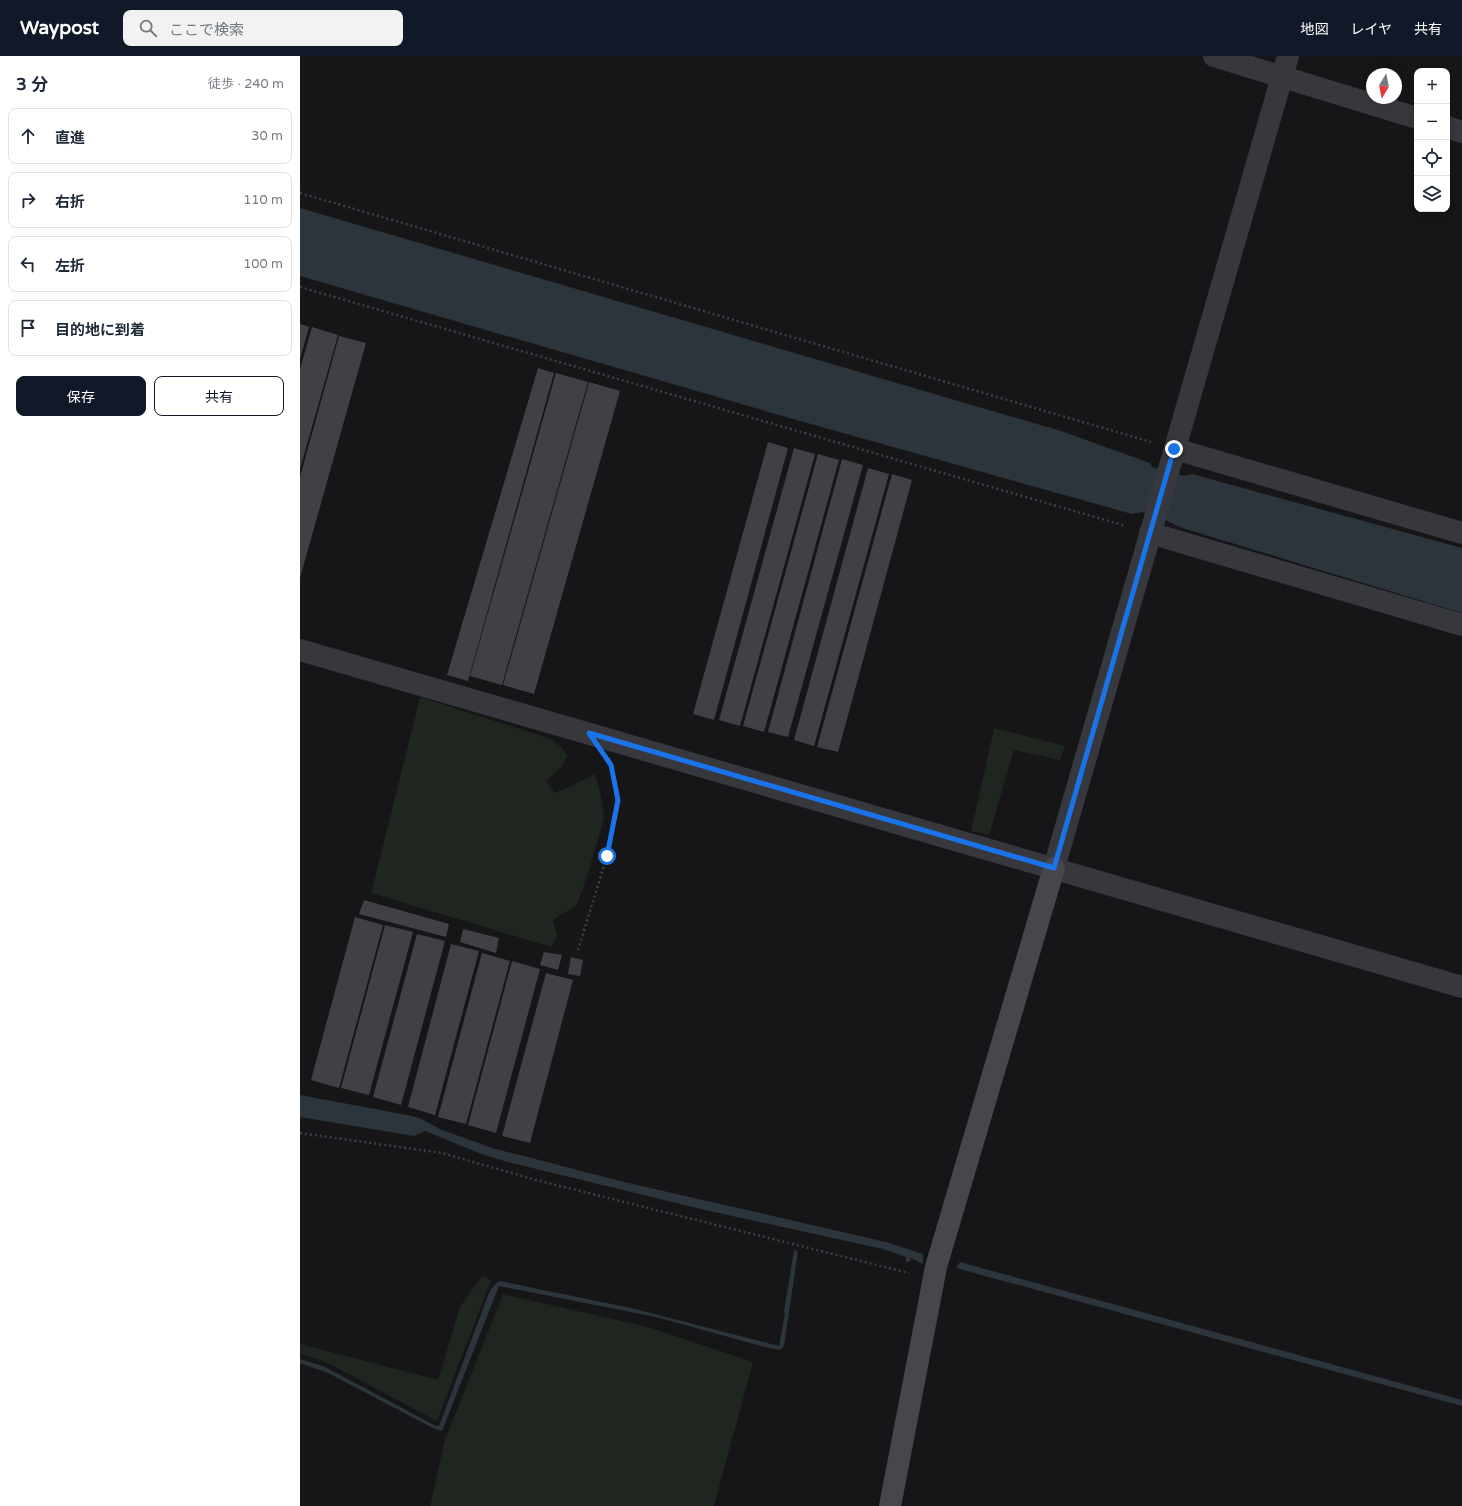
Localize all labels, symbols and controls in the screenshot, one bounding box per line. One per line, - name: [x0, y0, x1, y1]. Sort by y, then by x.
- search box: [123, 10, 403, 46]
- text: Waypost: [20, 17, 99, 39]
- icon: search: [137, 17, 159, 39]
- text: ここで検索: [169, 21, 244, 39]
- text: 地図: [1300, 21, 1328, 38]
- text: レイヤ: [1350, 21, 1392, 38]
- text: 共有: [1414, 21, 1442, 38]
- north arrow: [1366, 68, 1402, 104]
- map controls: [1414, 68, 1450, 212]
- button: +: [1414, 68, 1450, 104]
- text: 3 分: [16, 74, 48, 95]
- text: 徒歩 · 240 m: [208, 76, 284, 92]
- button: −: [1414, 104, 1450, 140]
- icon: ahead: [17, 125, 39, 147]
- text: 30 m: [251, 128, 283, 144]
- text: 直進: [55, 129, 85, 147]
- button: locate: [1414, 140, 1450, 176]
- button: layers: [1414, 176, 1450, 212]
- icon: right: [17, 189, 39, 211]
- text: 110 m: [243, 192, 283, 208]
- text: 右折: [55, 193, 85, 211]
- icon: left: [17, 253, 39, 275]
- text: 100 m: [243, 256, 283, 272]
- text: 左折: [55, 257, 85, 275]
- icon: arrive: [17, 317, 39, 339]
- text: 目的地に到着: [55, 321, 145, 339]
- button: 保存: [16, 376, 146, 416]
- button: 共有: [154, 376, 284, 416]
- route end: [1165, 440, 1183, 458]
- route start: [598, 847, 616, 865]

